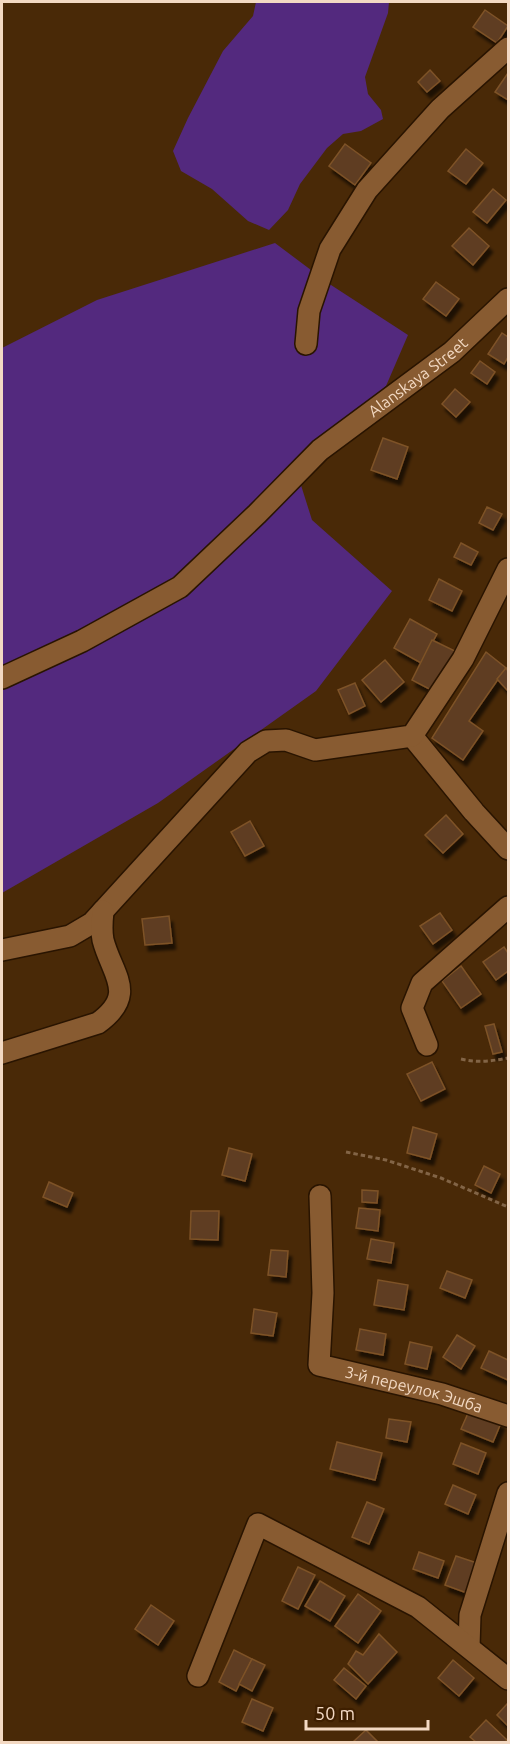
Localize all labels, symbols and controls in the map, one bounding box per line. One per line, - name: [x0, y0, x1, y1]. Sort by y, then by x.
- street label: Alanskaya Street: [365, 333, 471, 420]
- street label: 3-й переулок Эшба: [343, 1362, 485, 1416]
- scale bar: [306, 1693, 428, 1731]
- text: 50 m: [315, 1703, 355, 1723]

